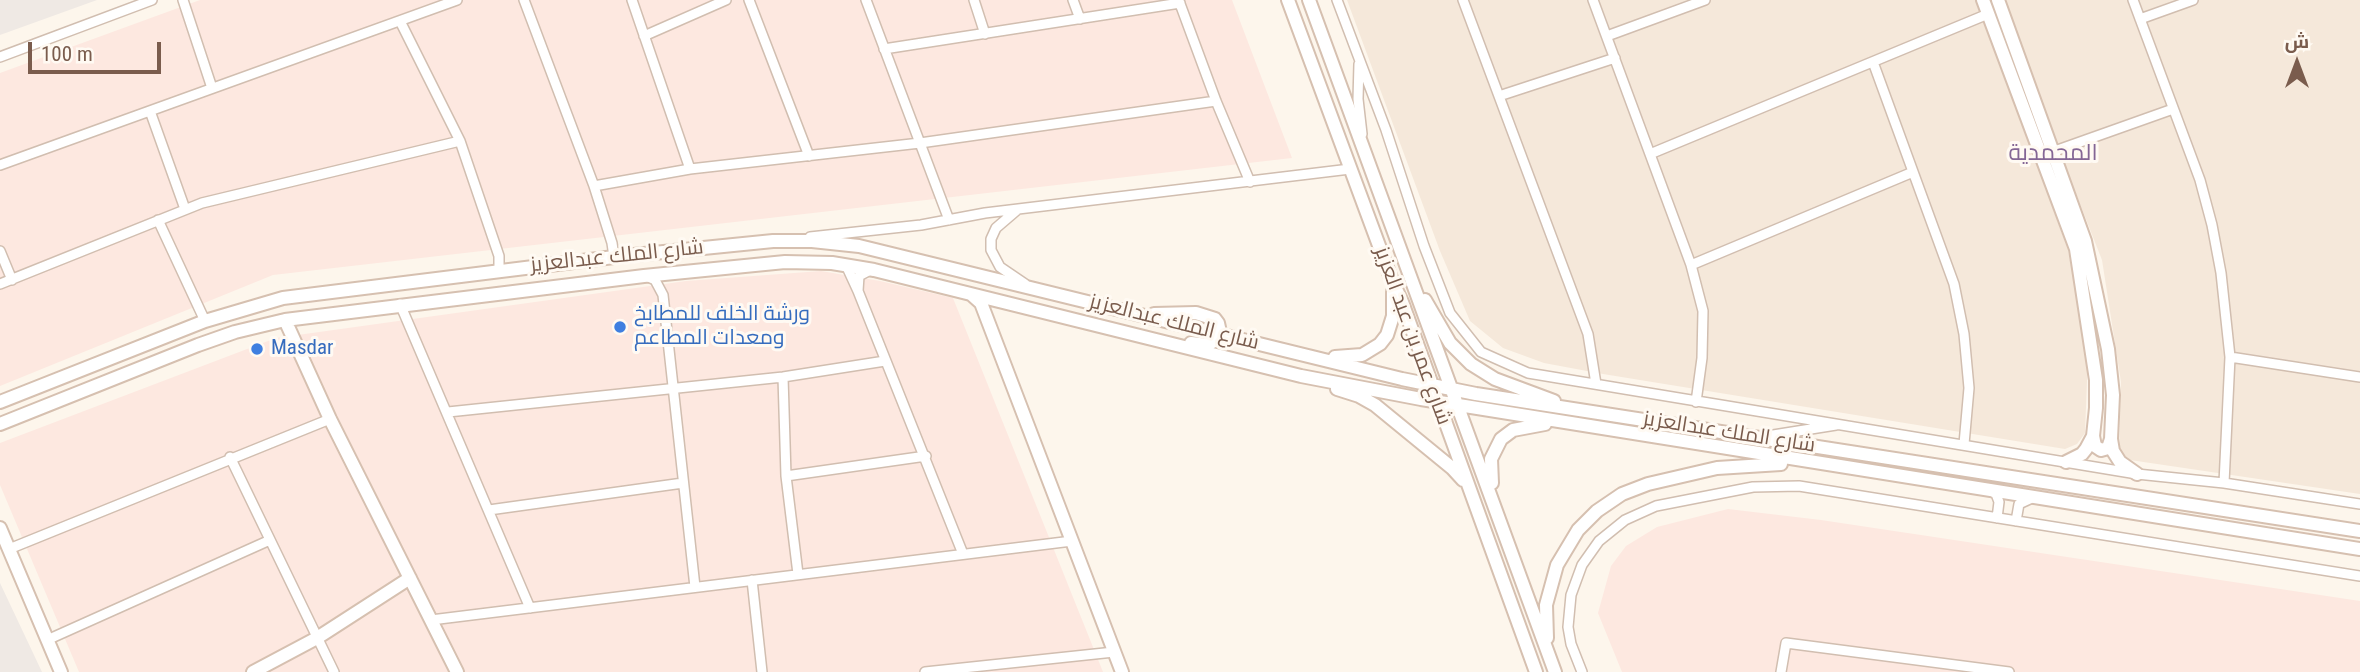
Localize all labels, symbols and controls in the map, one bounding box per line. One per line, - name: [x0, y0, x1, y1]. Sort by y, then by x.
- scale bar: [32, 28, 164, 72]
- north arrow: [2262, 28, 2332, 98]
- text: ش: [2285, 30, 2309, 53]
- text: 100 m: [41, 42, 93, 66]
- district label: المحمدية: [2008, 140, 2098, 168]
- street label: شارع الملك عبدالعزيز: [529, 235, 705, 279]
- street label: شارع عمر بن عبد العزيز: [1368, 244, 1456, 428]
- street label: شارع الملك عبدالعزيز: [1087, 290, 1261, 356]
- place label: ورشة الخلف للمطابخ ومعدات المطاعم: [634, 302, 810, 352]
- marker: ورشة الخلف للمطابخ ومعدات المطاعم: [612, 319, 628, 335]
- place label: Masdar: [271, 336, 333, 362]
- marker: Masdar: [249, 341, 265, 357]
- street label: شارع الملك عبدالعزيز: [1641, 407, 1817, 459]

